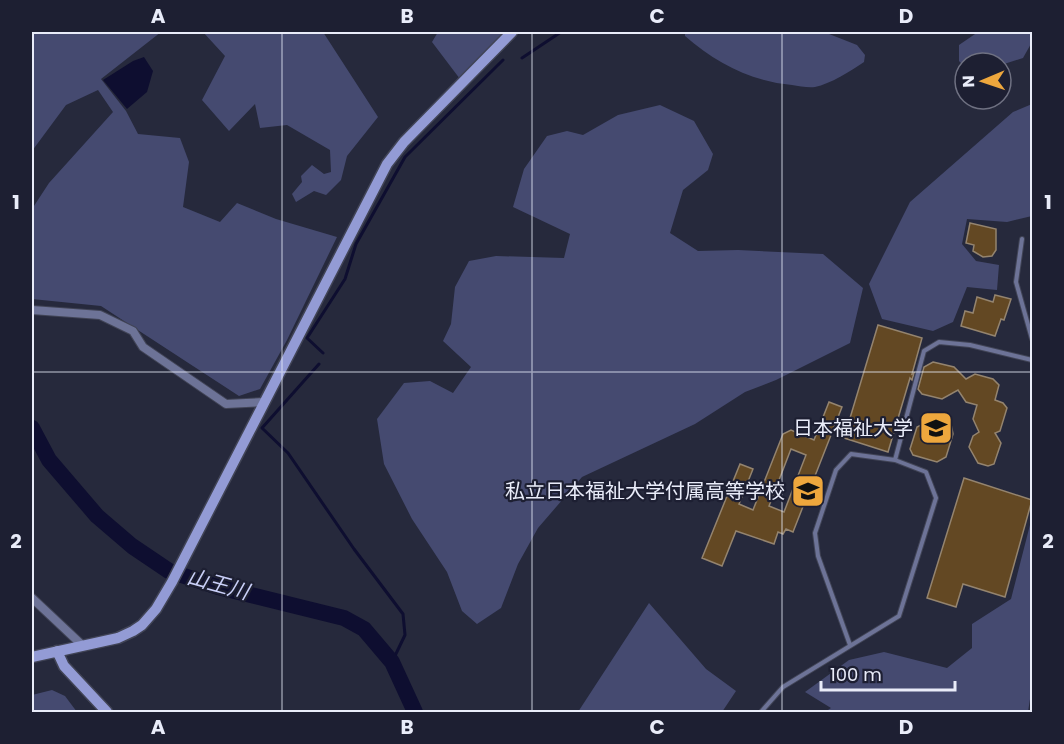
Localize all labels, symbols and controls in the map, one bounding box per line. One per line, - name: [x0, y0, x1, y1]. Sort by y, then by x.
- text: A: [151, 2, 166, 30]
- text: B: [400, 2, 414, 30]
- text: C: [649, 2, 665, 30]
- text: D: [899, 2, 913, 30]
- north arrow: [953, 51, 1013, 111]
- text: N: [957, 75, 980, 88]
- text: 1: [12, 188, 20, 216]
- text: 1: [1044, 188, 1052, 216]
- school or university icon: 日本福祉大学: [918, 410, 954, 446]
- place label: 日本福祉大学: [793, 414, 913, 442]
- school or university icon: 私立日本福祉大学付属高等学校: [790, 473, 826, 509]
- place label: 私立日本福祉大学付属高等学校: [505, 477, 785, 505]
- text: 2: [10, 527, 22, 555]
- text: 2: [1042, 527, 1054, 555]
- water label: 山王川: [184, 562, 254, 607]
- scale bar: [821, 654, 954, 692]
- text: 100 m: [830, 662, 882, 687]
- text: A: [151, 713, 166, 741]
- text: B: [400, 713, 414, 741]
- text: C: [649, 713, 665, 741]
- text: D: [899, 713, 913, 741]

